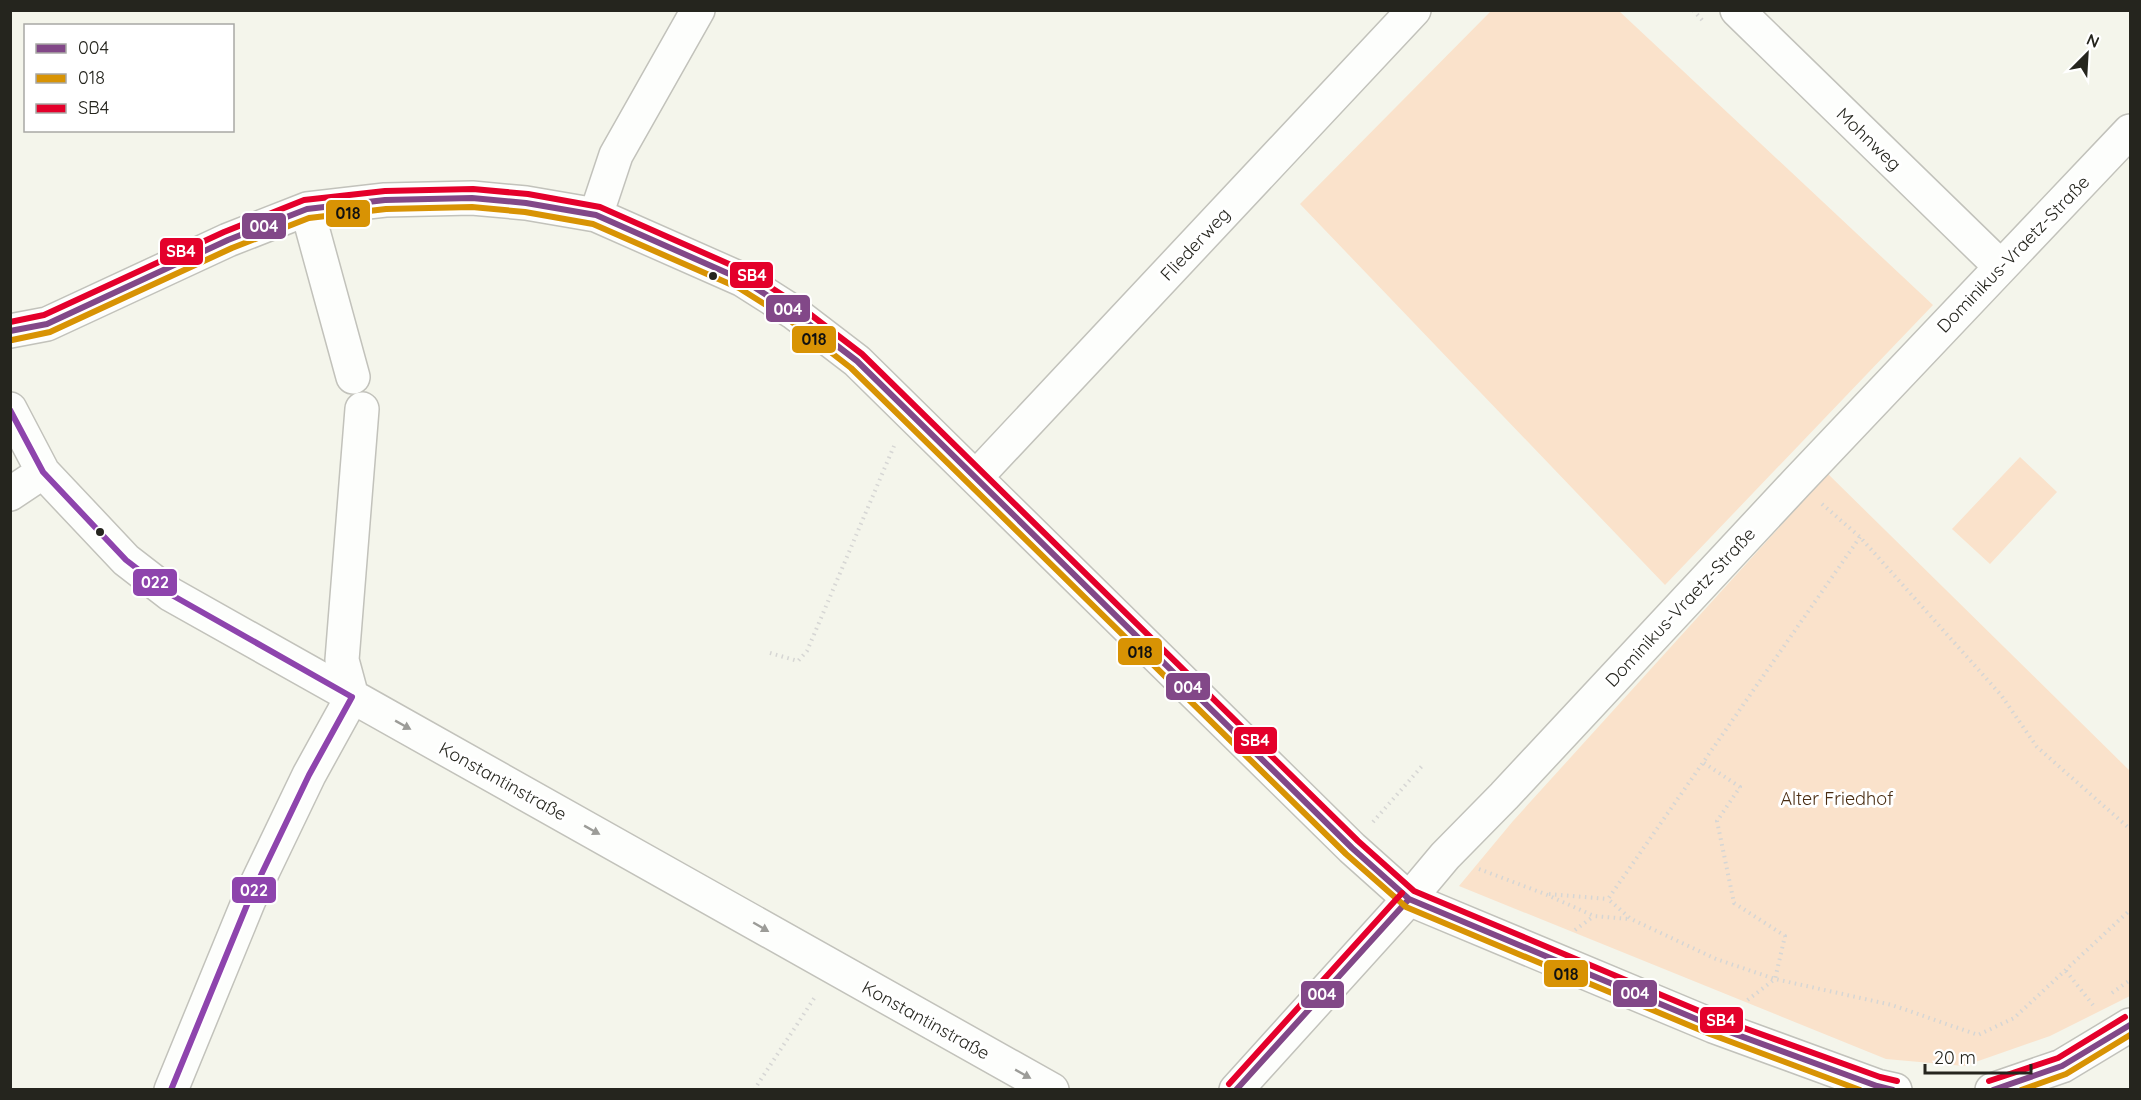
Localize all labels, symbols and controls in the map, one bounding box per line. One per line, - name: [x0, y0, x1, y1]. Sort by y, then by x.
- legend: [24, 24, 234, 132]
- north arrow: [2057, 24, 2117, 84]
- text: N: [2084, 29, 2103, 52]
- text: 004: [78, 36, 109, 59]
- text: 018: [78, 66, 105, 89]
- text: SB4: [78, 96, 109, 119]
- street label: Mohnweg: [1832, 103, 1906, 175]
- street label: Dominikus-Vraetz-Straße: [1932, 171, 2094, 337]
- line badge: 018: [325, 199, 371, 228]
- street label: Fliederweg: [1155, 202, 1235, 286]
- text: 018: [336, 203, 361, 223]
- line badge: 004: [241, 212, 287, 240]
- text: 004: [249, 216, 279, 236]
- line badge: SB4: [159, 237, 204, 266]
- text: SB4: [166, 241, 196, 261]
- line badge: SB4: [729, 261, 774, 289]
- text: SB4: [737, 265, 767, 285]
- unlabelled marker: [707, 270, 719, 282]
- line badge: 004: [765, 294, 811, 323]
- text: 004: [773, 299, 803, 319]
- line badge: 018: [791, 325, 837, 354]
- text: 018: [802, 329, 827, 349]
- street label: Dominikus-Vraetz-Straße: [1600, 522, 1760, 692]
- unlabelled marker: [94, 526, 106, 538]
- line badge: 022: [132, 568, 178, 597]
- text: 022: [141, 572, 169, 592]
- line badge: 018: [1117, 637, 1163, 666]
- text: 018: [1128, 642, 1153, 662]
- line badge: 004: [1165, 672, 1211, 701]
- text: 004: [1173, 677, 1203, 697]
- one-way arrow: [395, 720, 412, 730]
- line badge: SB4: [1233, 726, 1278, 755]
- text: SB4: [1240, 730, 1270, 750]
- street label: Konstantinstraße: [435, 736, 571, 826]
- park label: Alter Friedhof: [1780, 787, 1894, 810]
- one-way arrow: [584, 825, 601, 835]
- line badge: 022: [231, 876, 277, 904]
- text: 022: [240, 880, 268, 900]
- one-way arrow: [753, 922, 769, 933]
- line badge: 018: [1543, 959, 1589, 988]
- text: 018: [1554, 964, 1579, 984]
- street label: Konstantinstraße: [858, 975, 994, 1065]
- line badge: 004: [1612, 979, 1658, 1008]
- line badge: 004: [1300, 980, 1345, 1009]
- text: 004: [1620, 983, 1650, 1003]
- text: 004: [1307, 984, 1337, 1004]
- line badge: SB4: [1699, 1006, 1744, 1034]
- text: SB4: [1706, 1010, 1736, 1030]
- scale bar: [1925, 1037, 2032, 1075]
- text: 20 m: [1934, 1046, 1976, 1069]
- one-way arrow: [1015, 1068, 1031, 1079]

